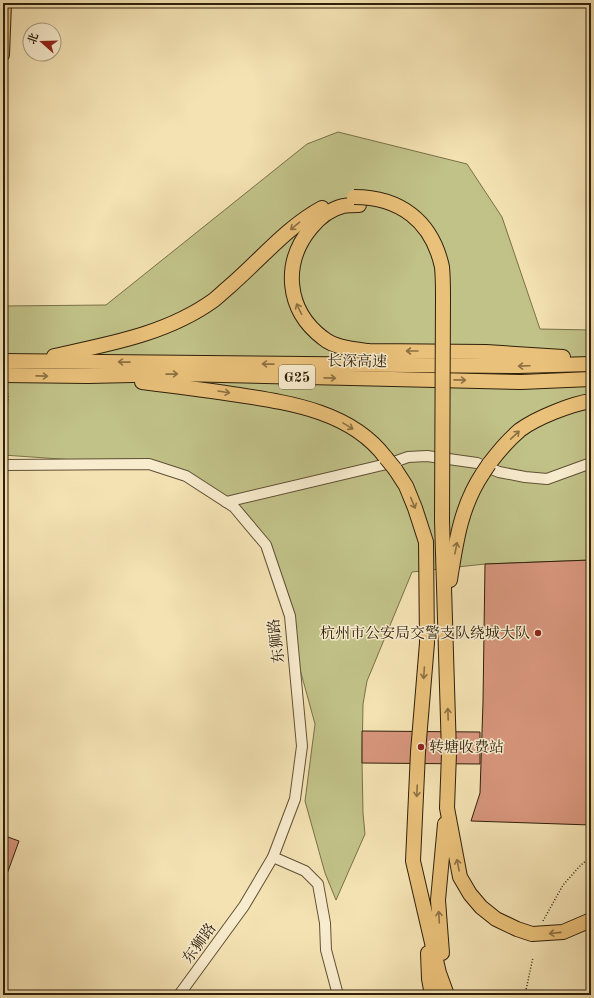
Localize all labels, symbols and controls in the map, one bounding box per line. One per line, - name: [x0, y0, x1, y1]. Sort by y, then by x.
- north arrow: [22, 22, 62, 62]
- text: 北: [26, 32, 41, 46]
- one-way arrow: [290, 222, 300, 231]
- one-way arrow: [295, 303, 302, 315]
- one-way arrow: [406, 347, 419, 355]
- street label: 长深高速: [327, 352, 387, 371]
- one-way arrow: [118, 358, 131, 366]
- one-way arrow: [262, 360, 275, 368]
- one-way arrow: [518, 362, 531, 370]
- road number: G25: [279, 365, 315, 389]
- one-way arrow: [165, 370, 178, 378]
- one-way arrow: [35, 372, 48, 379]
- one-way arrow: [323, 374, 336, 381]
- one-way arrow: [453, 377, 466, 384]
- one-way arrow: [217, 388, 230, 396]
- one-way arrow: [342, 422, 354, 430]
- one-way arrow: [510, 431, 520, 440]
- one-way arrow: [409, 497, 417, 509]
- one-way arrow: [452, 541, 460, 554]
- street label: 东狮路: [265, 618, 288, 664]
- place label: 杭州市公安局交警支队绕城大队: [320, 625, 530, 642]
- marker: 杭州市公安局交警支队绕城大队: [533, 628, 543, 638]
- one-way arrow: [421, 666, 428, 679]
- one-way arrow: [444, 708, 451, 721]
- place label: 转塘收费站: [429, 739, 504, 756]
- marker: 转塘收费站: [416, 742, 426, 752]
- one-way arrow: [413, 784, 420, 797]
- one-way arrow: [453, 859, 461, 872]
- one-way arrow: [436, 911, 443, 924]
- street label: 东狮路: [179, 920, 220, 966]
- one-way arrow: [549, 930, 562, 937]

